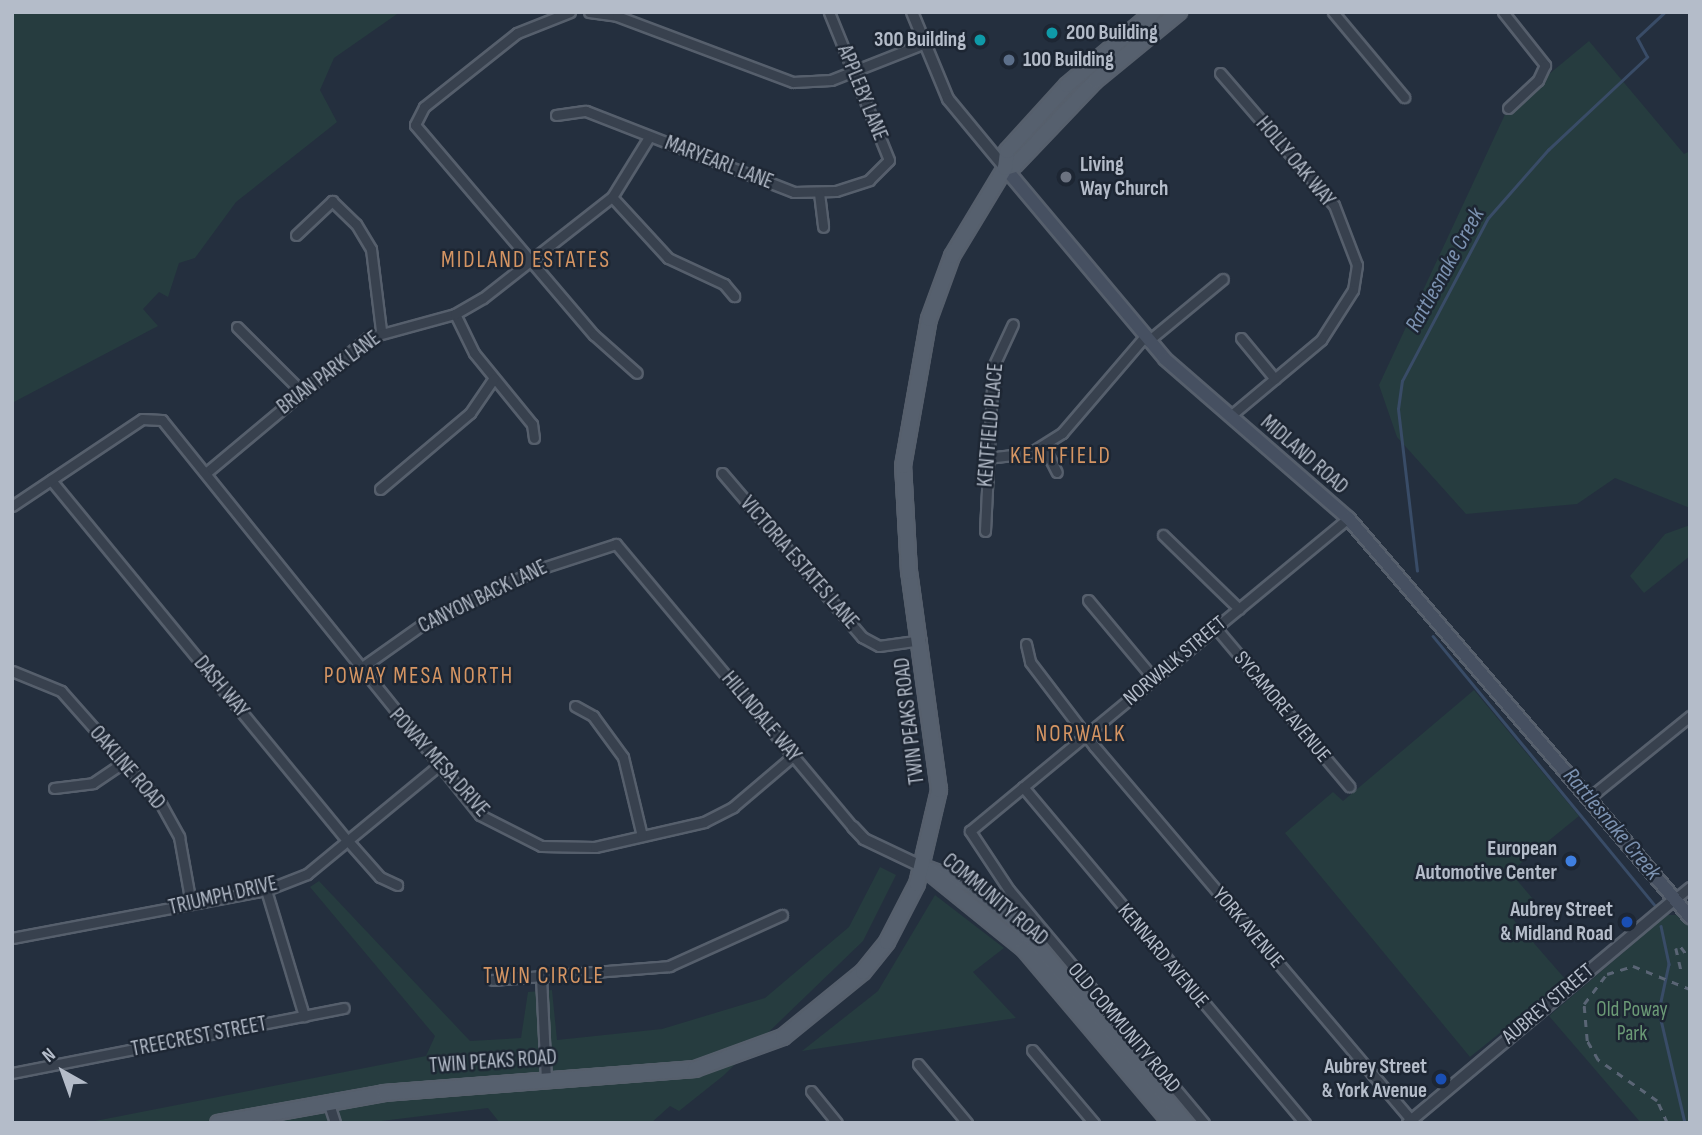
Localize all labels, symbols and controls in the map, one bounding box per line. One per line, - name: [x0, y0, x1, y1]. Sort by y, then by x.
- place label: 200 Building: [1066, 20, 1158, 46]
- marker: 200 Building: [1044, 25, 1060, 41]
- place label: 300 Building: [874, 27, 966, 53]
- marker: 300 Building: [972, 32, 988, 48]
- street label: APPLEBY LANE: [831, 42, 893, 144]
- place label: 100 Building: [1023, 47, 1114, 73]
- marker: 100 Building: [1001, 52, 1017, 68]
- street label: HOLLY OAK WAY: [1250, 112, 1340, 212]
- street label: MARYEARL LANE: [661, 131, 777, 195]
- place label: Living Way Church: [1080, 152, 1168, 202]
- marker: Living Way Church: [1058, 169, 1074, 185]
- water label: Rattlesnake Creek: [1400, 203, 1490, 337]
- district label: MIDLAND ESTATES: [443, 246, 609, 274]
- street label: BRIAN PARK LANE: [272, 326, 386, 420]
- street label: KENTFIELD PLACE: [973, 362, 1009, 488]
- street label: MIDLAND ROAD: [1255, 410, 1353, 500]
- district label: KENTFIELD: [1011, 442, 1111, 470]
- street label: VICTORIA ESTATES LANE: [735, 491, 863, 635]
- street label: CANYON BACK LANE: [414, 555, 552, 639]
- street label: NORWALK STREET: [1119, 611, 1231, 711]
- street label: SYCAMORE AVENUE: [1228, 646, 1336, 768]
- street label: DASH WAY: [188, 651, 254, 723]
- street label: TWIN PEAKS ROAD: [890, 656, 930, 786]
- district label: POWAY MESA NORTH: [326, 662, 512, 690]
- street label: HILLNDALE WAY: [716, 667, 806, 767]
- street label: POWAY MESA DRIVE: [384, 704, 494, 822]
- district label: NORWALK: [1036, 720, 1126, 748]
- street label: OAKLINE ROAD: [84, 721, 170, 815]
- water label: Rattlesnake Creek: [1557, 762, 1667, 886]
- place label: European Automotive Center: [1415, 836, 1557, 886]
- street label: COMMUNITY ROAD: [937, 848, 1053, 952]
- marker: European Automotive Center: [1563, 853, 1579, 869]
- street label: TRIUMPH DRIVE: [166, 871, 280, 921]
- street label: YORK AVENUE: [1207, 883, 1289, 973]
- place label: Aubrey Street & Midland Road: [1500, 897, 1613, 947]
- street label: KENNARD AVENUE: [1112, 899, 1214, 1013]
- marker: Aubrey Street & Midland Road: [1619, 914, 1635, 930]
- street label: OLD COMMUNITY ROAD: [1062, 958, 1186, 1098]
- street label: AUBREY STREET: [1497, 958, 1599, 1050]
- district label: TWIN CIRCLE: [484, 962, 604, 990]
- park label: Old Poway Park: [1596, 997, 1668, 1047]
- street label: TREECREST STREET: [129, 1012, 269, 1062]
- north arrow: [28, 1037, 98, 1107]
- text: N: [38, 1043, 60, 1068]
- street label: TWIN PEAKS ROAD: [428, 1045, 558, 1079]
- place label: Aubrey Street & York Avenue: [1322, 1054, 1427, 1104]
- marker: Aubrey Street & York Avenue: [1433, 1071, 1449, 1087]

